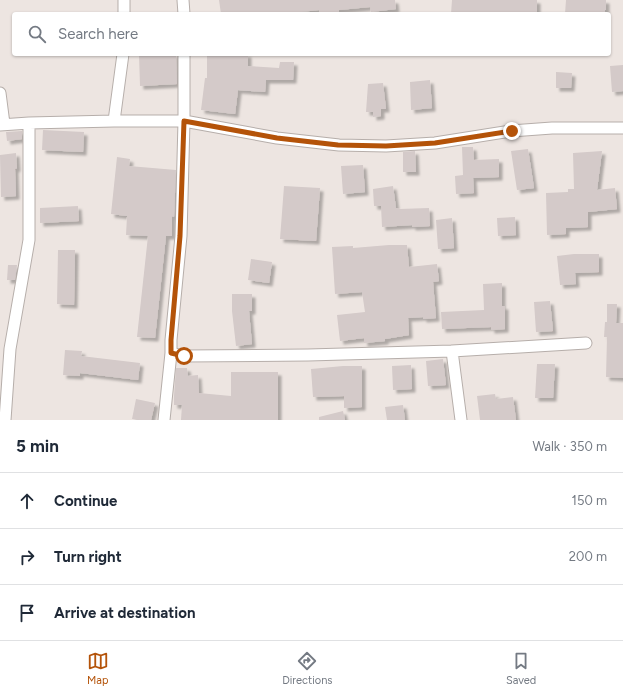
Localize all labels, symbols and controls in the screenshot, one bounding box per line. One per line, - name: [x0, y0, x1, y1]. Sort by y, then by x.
- search box: [12, 12, 611, 56]
- icon: search: [26, 23, 48, 45]
- text: Search here: [58, 25, 138, 43]
- route end: [503, 122, 521, 140]
- route start: [175, 347, 193, 365]
- text: 5 min: [16, 436, 59, 456]
- text: Walk · 350 m: [532, 439, 607, 454]
- icon: ahead: [16, 490, 38, 512]
- text: Continue: [54, 492, 117, 510]
- text: 150 m: [572, 493, 607, 508]
- icon: right: [16, 546, 38, 568]
- text: Turn right: [54, 548, 122, 566]
- text: 200 m: [569, 549, 607, 564]
- icon: arrive: [16, 602, 38, 624]
- text: Arrive at destination: [54, 604, 195, 622]
- tab: Map: [87, 650, 109, 687]
- tab: Directions: [282, 650, 332, 687]
- tab: Saved: [506, 650, 536, 687]

